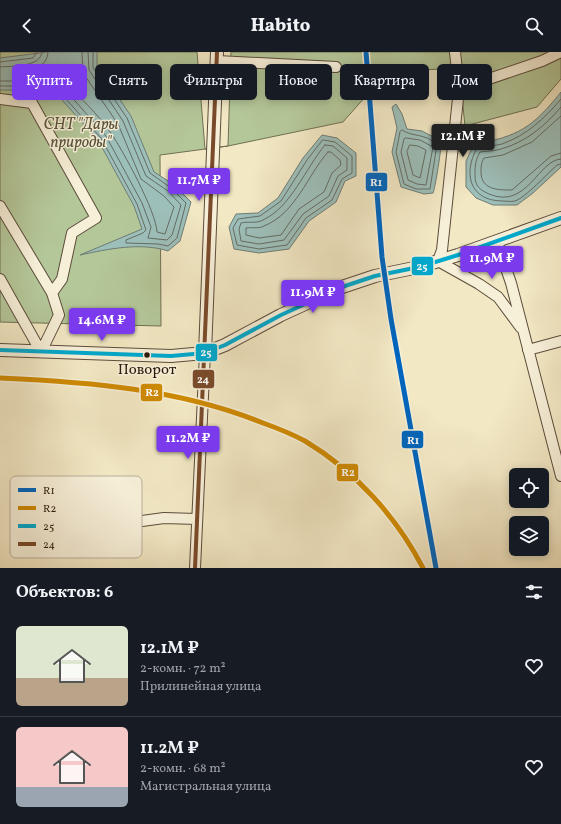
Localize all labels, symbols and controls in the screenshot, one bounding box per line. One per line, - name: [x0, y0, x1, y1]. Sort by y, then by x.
- text: Habito: [251, 14, 310, 39]
- icon: back: [16, 15, 38, 37]
- icon: search: [523, 15, 545, 37]
- chip: Купить: [12, 64, 87, 100]
- chip: Снять: [95, 64, 162, 100]
- chip: Фильтры: [170, 64, 257, 100]
- chip: Новое: [265, 64, 332, 100]
- chip: Квартира: [340, 64, 429, 100]
- chip: Дом: [437, 64, 492, 100]
- park label: СНТ "Дары природы": [43, 114, 119, 154]
- pin: 12.1M ₽: [426, 124, 500, 158]
- text: 12.1M ₽: [441, 128, 485, 146]
- pin: 11.7M ₽: [162, 168, 236, 202]
- text: 11.7M ₽: [177, 172, 221, 190]
- line badge: R1: [365, 172, 388, 192]
- text: R1: [370, 176, 382, 191]
- pin: 11.9M ₽: [455, 246, 529, 280]
- text: 11.9M ₽: [469, 250, 515, 268]
- line badge: 25: [411, 256, 434, 276]
- text: 25: [416, 260, 428, 275]
- pin: 11.9M ₽: [276, 280, 350, 314]
- text: 11.9M ₽: [290, 284, 336, 302]
- pin: 14.6M ₽: [65, 308, 139, 342]
- text: 14.6M ₽: [78, 312, 126, 330]
- line badge: 25: [195, 343, 218, 362]
- text: 25: [200, 346, 212, 361]
- marker: Поворот: [142, 350, 152, 360]
- place label: Поворот: [118, 360, 177, 381]
- line badge: 24: [192, 369, 215, 389]
- text: 24: [197, 373, 209, 388]
- line badge: R2: [140, 383, 163, 402]
- text: R2: [145, 386, 159, 401]
- pin: 11.2M ₽: [151, 426, 225, 460]
- text: 11.2M ₽: [166, 430, 210, 448]
- line badge: R1: [401, 430, 424, 449]
- text: R1: [407, 434, 419, 449]
- line badge: R2: [336, 463, 359, 482]
- text: R2: [341, 466, 355, 481]
- map controls: [509, 468, 549, 556]
- button: locate: [509, 468, 549, 508]
- legend: [10, 476, 142, 558]
- text: R1: [43, 484, 55, 499]
- text: R2: [43, 502, 57, 517]
- button: layers: [509, 516, 549, 556]
- text: 25: [43, 520, 54, 535]
- text: 24: [43, 538, 56, 553]
- text: Объектов: 6: [16, 581, 113, 604]
- icon: filters: [523, 581, 545, 603]
- text: 12.1M ₽: [140, 637, 199, 660]
- icon: home: [48, 642, 96, 690]
- icon: heart: [523, 655, 545, 677]
- text: 2-комн. · 72 m²: [140, 660, 225, 678]
- text: Прилинейная улица: [140, 678, 262, 696]
- text: 11.2M ₽: [140, 737, 199, 760]
- icon: home: [48, 743, 96, 791]
- icon: heart: [523, 756, 545, 778]
- text: 2-комн. · 68 m²: [140, 760, 226, 778]
- text: Магистральная улица: [140, 778, 271, 796]

